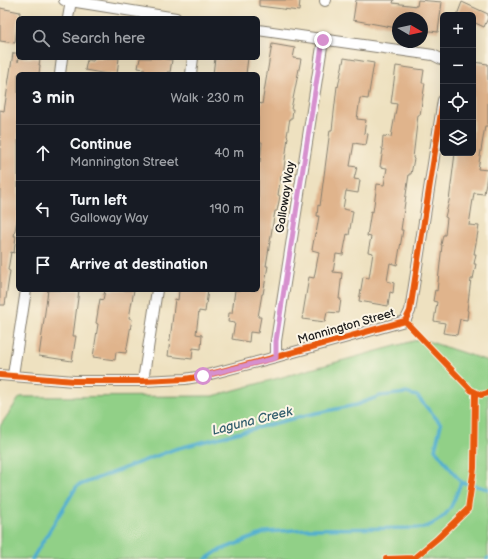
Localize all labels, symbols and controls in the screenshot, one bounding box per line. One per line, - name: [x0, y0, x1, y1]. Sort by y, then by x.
- north arrow: [392, 12, 428, 48]
- map controls: [440, 12, 476, 156]
- button: +: [440, 12, 476, 48]
- search box: [16, 16, 260, 60]
- icon: search: [30, 27, 52, 49]
- text: Search here: [62, 29, 145, 48]
- route end: [314, 31, 332, 49]
- button: −: [440, 48, 476, 84]
- button: locate: [440, 84, 476, 120]
- text: 3 min: [32, 88, 75, 108]
- text: Walk · 230 m: [170, 90, 244, 106]
- button: layers: [440, 120, 476, 156]
- text: Continue: [70, 135, 132, 154]
- icon: ahead: [32, 142, 54, 164]
- text: 40 m: [214, 145, 244, 161]
- text: Mannington Street: [70, 154, 178, 170]
- street label: Galloway Way: [272, 160, 299, 234]
- text: Turn left: [70, 191, 127, 210]
- icon: left: [32, 198, 54, 220]
- text: 190 m: [210, 201, 244, 217]
- text: Galloway Way: [70, 210, 148, 226]
- icon: arrive: [32, 254, 54, 276]
- text: Arrive at destination: [70, 255, 208, 274]
- street label: Mannington Street: [296, 305, 397, 347]
- route start: [194, 367, 212, 385]
- water label: Laguna Creek: [210, 403, 295, 439]

